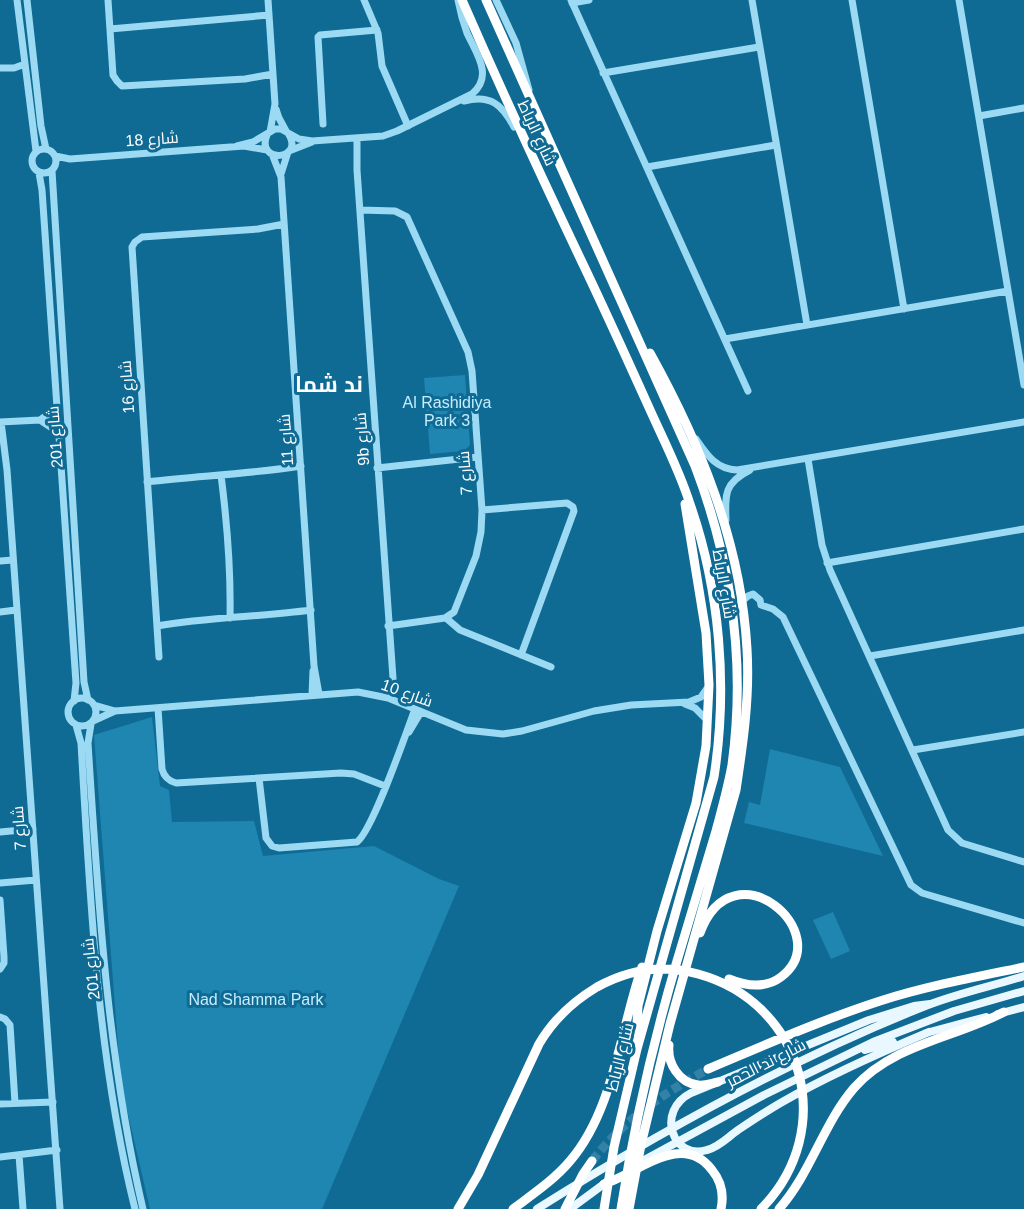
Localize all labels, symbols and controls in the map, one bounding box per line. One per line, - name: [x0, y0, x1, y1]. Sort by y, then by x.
- street label: شارع الرباط: [512, 98, 560, 170]
- street label: شارع 18: [125, 129, 179, 152]
- street label: شارع 16: [117, 360, 140, 414]
- district label: ند شما: [295, 372, 363, 397]
- park label: Al Rashidiya Park 3: [403, 394, 492, 429]
- street label: شارع 201: [44, 405, 69, 469]
- street label: 9b شارع: [352, 412, 375, 466]
- street label: شارع 11: [276, 413, 299, 467]
- street label: شارع 7: [455, 450, 478, 496]
- street label: شارع الرباط: [707, 548, 738, 621]
- street label: شارع 10: [378, 676, 435, 713]
- street label: شارع 7: [9, 805, 32, 851]
- street label: شارع 201: [79, 937, 106, 1001]
- park label: Nad Shamma Park: [188, 991, 325, 1008]
- street label: شارع الرباط: [603, 1021, 640, 1094]
- street label: شارع ند الحمر: [723, 1036, 810, 1093]

